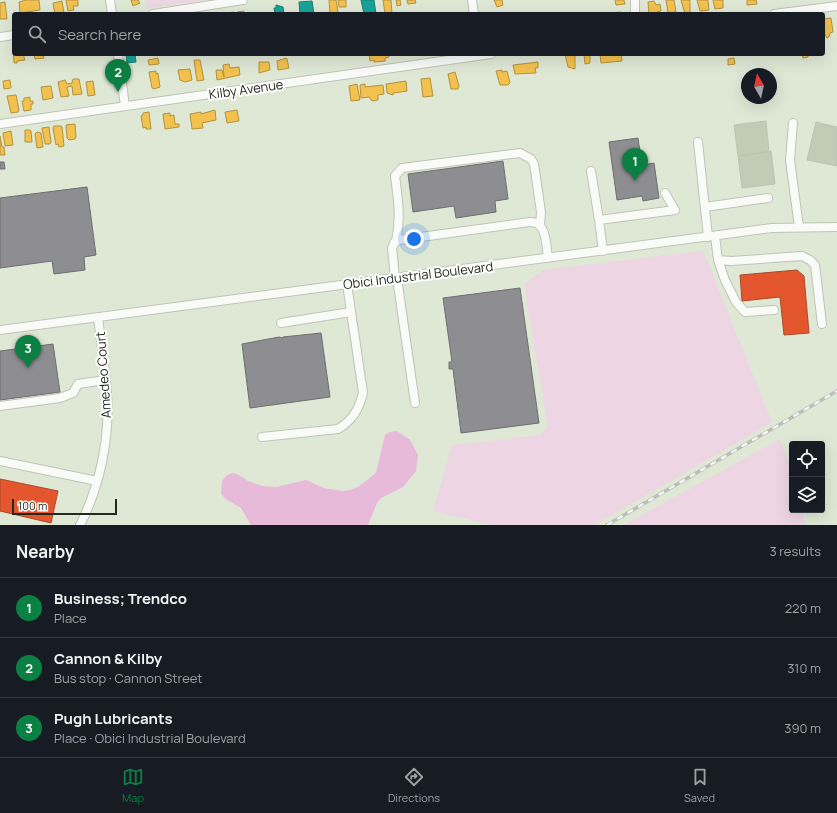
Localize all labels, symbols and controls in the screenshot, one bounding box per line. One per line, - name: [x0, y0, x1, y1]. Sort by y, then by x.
- search box: [12, 12, 825, 56]
- icon: search: [26, 23, 48, 45]
- text: Search here: [58, 24, 141, 45]
- pin: 2: [105, 59, 131, 92]
- north arrow: [741, 68, 777, 104]
- street label: Kilby Avenue: [208, 75, 285, 103]
- pin: 1: [622, 148, 648, 181]
- your location: [404, 229, 424, 249]
- street label: Obici Industrial Boulevard: [342, 257, 494, 293]
- street label: Amedeo Court: [91, 331, 115, 419]
- pin: 3: [15, 335, 41, 368]
- map controls: [789, 441, 825, 513]
- button: locate: [789, 441, 825, 477]
- button: layers: [789, 477, 825, 513]
- scale bar: [12, 497, 117, 516]
- text: 100 m: [18, 498, 47, 513]
- text: Nearby: [16, 540, 74, 563]
- text: 3 results: [769, 542, 821, 560]
- text: Business; Trendco: [54, 588, 187, 609]
- text: 1: [26, 599, 32, 617]
- text: 220 m: [785, 599, 821, 617]
- text: Place: [54, 609, 87, 627]
- text: Cannon & Kilby: [54, 648, 162, 669]
- text: 2: [25, 659, 33, 677]
- text: 310 m: [787, 659, 821, 677]
- text: Bus stop · Cannon Street: [54, 669, 203, 687]
- text: Pugh Lubricants: [54, 708, 173, 729]
- text: 3: [25, 719, 33, 737]
- text: 390 m: [784, 719, 821, 737]
- text: Place · Obici Industrial Boulevard: [54, 729, 246, 747]
- tab: Map: [122, 766, 144, 805]
- tab: Directions: [388, 766, 440, 805]
- tab: Saved: [684, 766, 715, 805]

